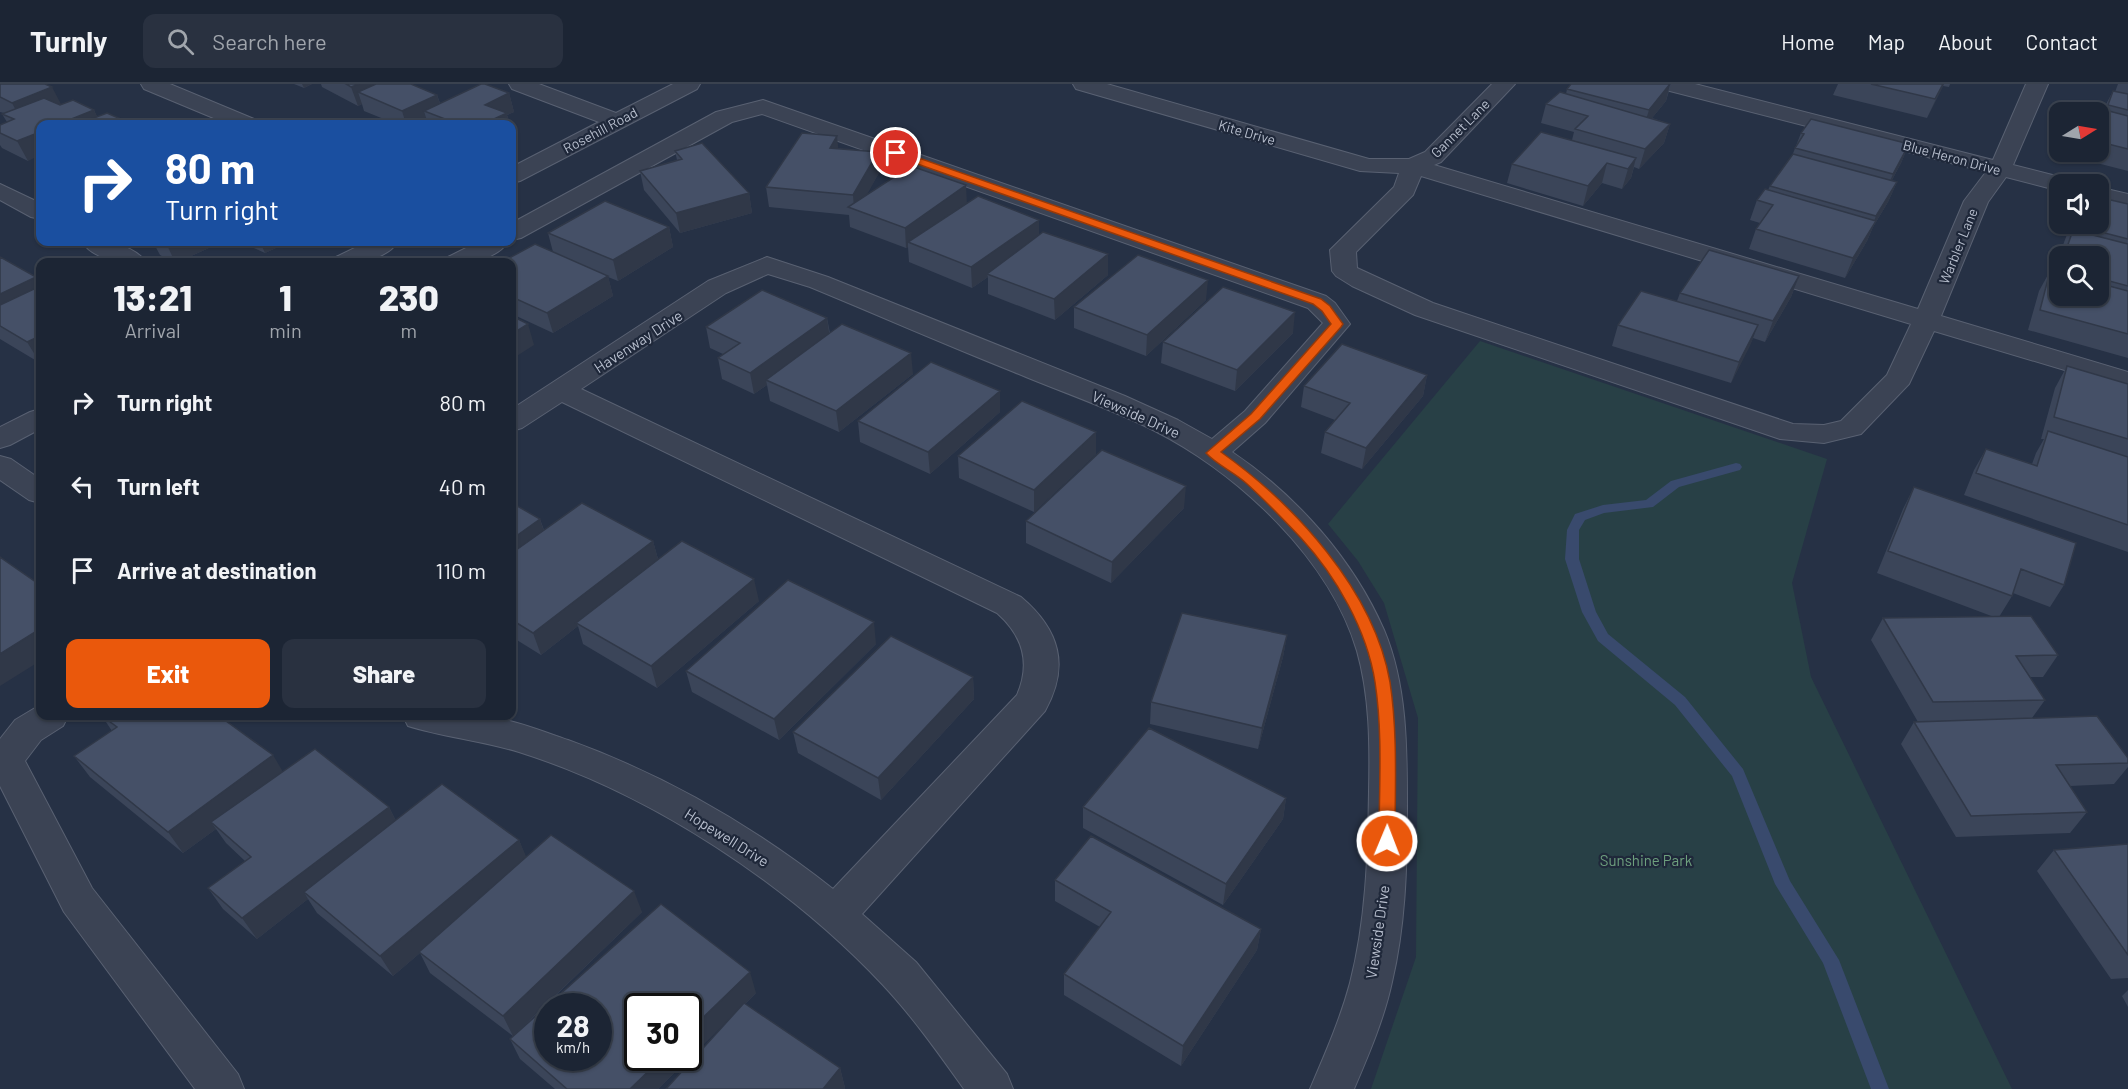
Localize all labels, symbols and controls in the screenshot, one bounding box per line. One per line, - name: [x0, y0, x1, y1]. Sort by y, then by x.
- search box: [143, 14, 563, 68]
- text: Turnly: [30, 24, 107, 58]
- icon: search: [164, 25, 197, 58]
- text: Search here: [212, 28, 327, 54]
- text: Home: [1781, 29, 1835, 54]
- text: Map: [1868, 29, 1905, 54]
- text: About: [1938, 29, 1993, 54]
- text: Contact: [2026, 29, 2098, 54]
- street label: Gannet Lane: [1427, 95, 1493, 161]
- north arrow: [2049, 102, 2109, 162]
- map controls: [2049, 102, 2109, 306]
- street label: Rosehill Road: [560, 103, 640, 157]
- street label: Kite Drive: [1217, 116, 1277, 148]
- pin: [870, 127, 921, 178]
- icon: arrive: [879, 136, 912, 169]
- street label: Blue Heron Drive: [1901, 136, 2003, 178]
- text: 80 m: [165, 142, 255, 192]
- icon: right: [66, 144, 144, 222]
- button: sound: [2049, 174, 2109, 234]
- text: Turn right: [165, 193, 279, 225]
- street label: Warbler Lane: [1935, 206, 1981, 286]
- button: search: [2049, 246, 2109, 306]
- text: 13:21: [113, 275, 192, 318]
- text: 1: [279, 275, 292, 318]
- text: 230: [379, 275, 439, 318]
- street label: Havenway Drive: [590, 306, 686, 376]
- text: Arrival: [125, 318, 181, 342]
- text: min: [269, 318, 302, 342]
- text: m: [401, 318, 417, 342]
- icon: right: [66, 386, 99, 419]
- street label: Viewside Drive: [1089, 387, 1183, 441]
- text: Turn right: [117, 389, 212, 415]
- text: 80 m: [440, 389, 486, 415]
- icon: left: [66, 470, 99, 503]
- text: Turn left: [117, 473, 200, 499]
- text: 40 m: [439, 473, 486, 499]
- icon: arrive: [66, 554, 99, 587]
- text: Arrive at destination: [117, 557, 316, 583]
- text: 110 m: [436, 557, 486, 583]
- button: Exit: [66, 639, 270, 708]
- button: Share: [282, 639, 486, 708]
- street label: Hopewell Drive: [682, 804, 772, 870]
- position arrow: [1355, 809, 1419, 873]
- park label: Sunshine Park: [1600, 851, 1693, 869]
- street label: Viewside Drive: [1362, 884, 1392, 980]
- speed limit sign: 30: [624, 993, 702, 1071]
- text: 28: [556, 1007, 590, 1043]
- text: km/h: [556, 1038, 590, 1056]

